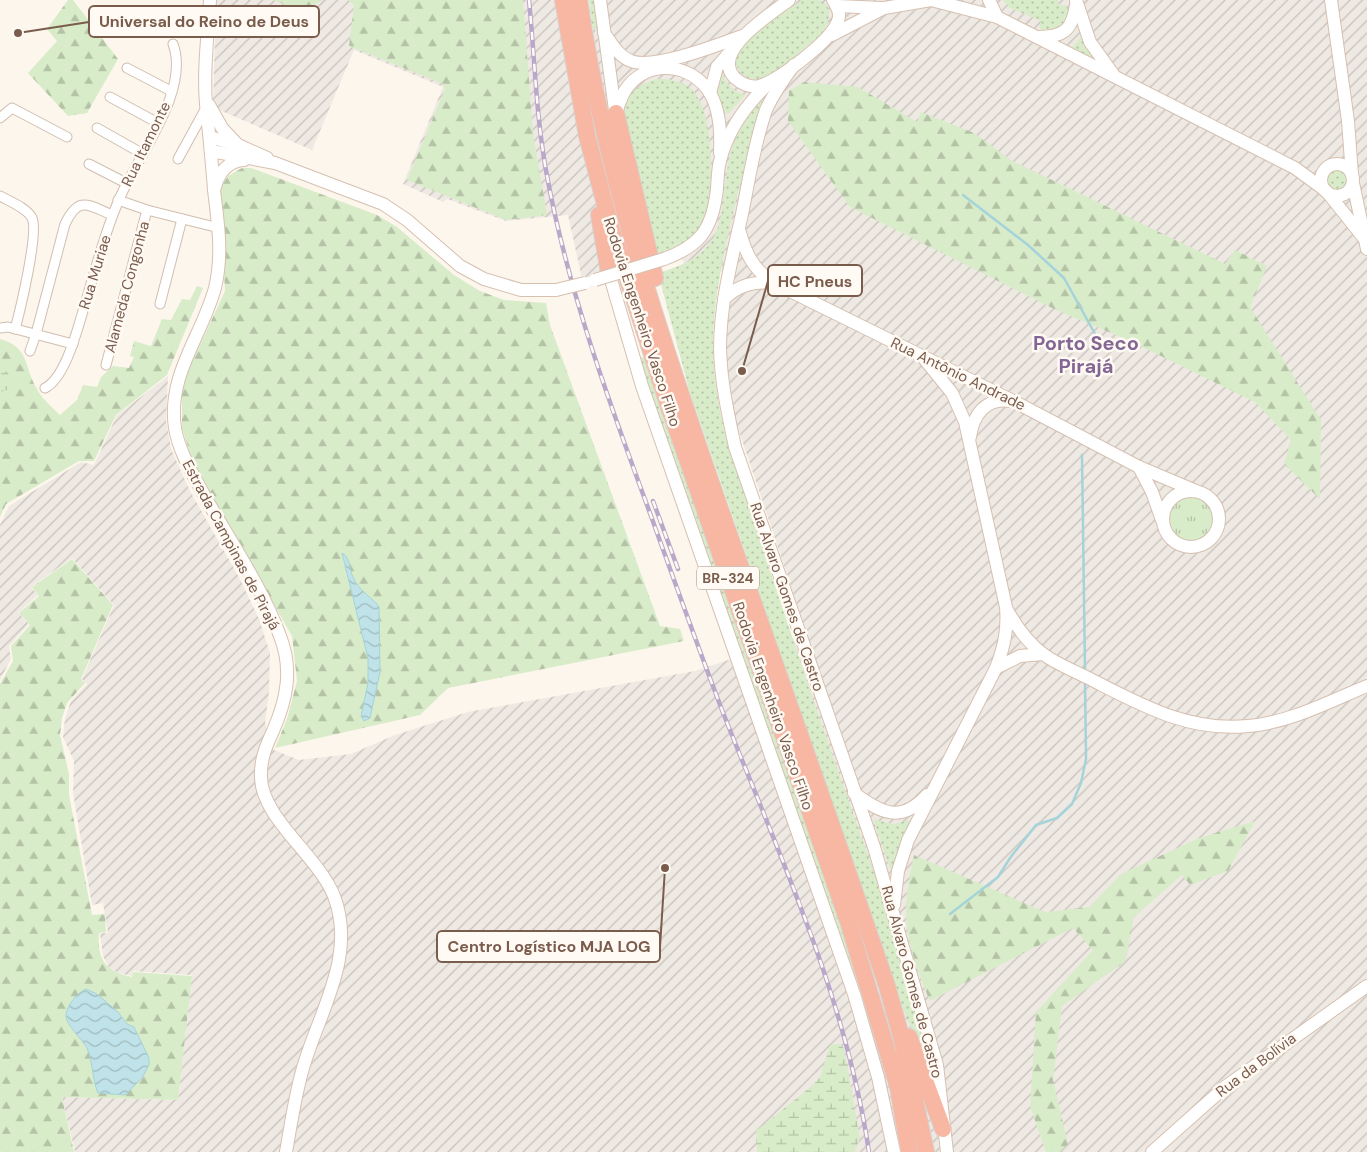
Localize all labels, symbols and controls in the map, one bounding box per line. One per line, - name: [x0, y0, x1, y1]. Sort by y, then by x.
- callout: Universal do Reino de Deus: [89, 6, 319, 37]
- text: Universal do Reino de Deus: [99, 11, 309, 32]
- street label: Rua Itamonte: [117, 98, 175, 190]
- street label: Rodovia Engenheiro Vasco Filho: [599, 215, 685, 429]
- street label: Alameda Congonha: [100, 219, 154, 355]
- street label: Rua Muriae: [74, 232, 116, 312]
- callout: HC Pneus: [768, 265, 862, 296]
- text: HC Pneus: [778, 271, 852, 292]
- district label: Porto Seco Pirajá: [1033, 330, 1139, 379]
- street label: Rua Antônio Andrade: [887, 333, 1029, 415]
- street label: Estrada Campinas de Pirajá: [178, 456, 284, 634]
- street label: Rua Alvaro Gomes de Castro: [745, 500, 829, 694]
- road number: BR-324: [697, 566, 759, 590]
- street label: Rodovia Engenheiro Vasco Filho: [728, 599, 818, 813]
- street label: Rua Alvaro Gomes de Castro: [877, 884, 947, 1081]
- callout: Centro Logístico MJA LOG: [437, 931, 660, 962]
- text: Centro Logístico MJA LOG: [448, 936, 651, 957]
- street label: Rua da Bolívia: [1212, 1028, 1300, 1102]

